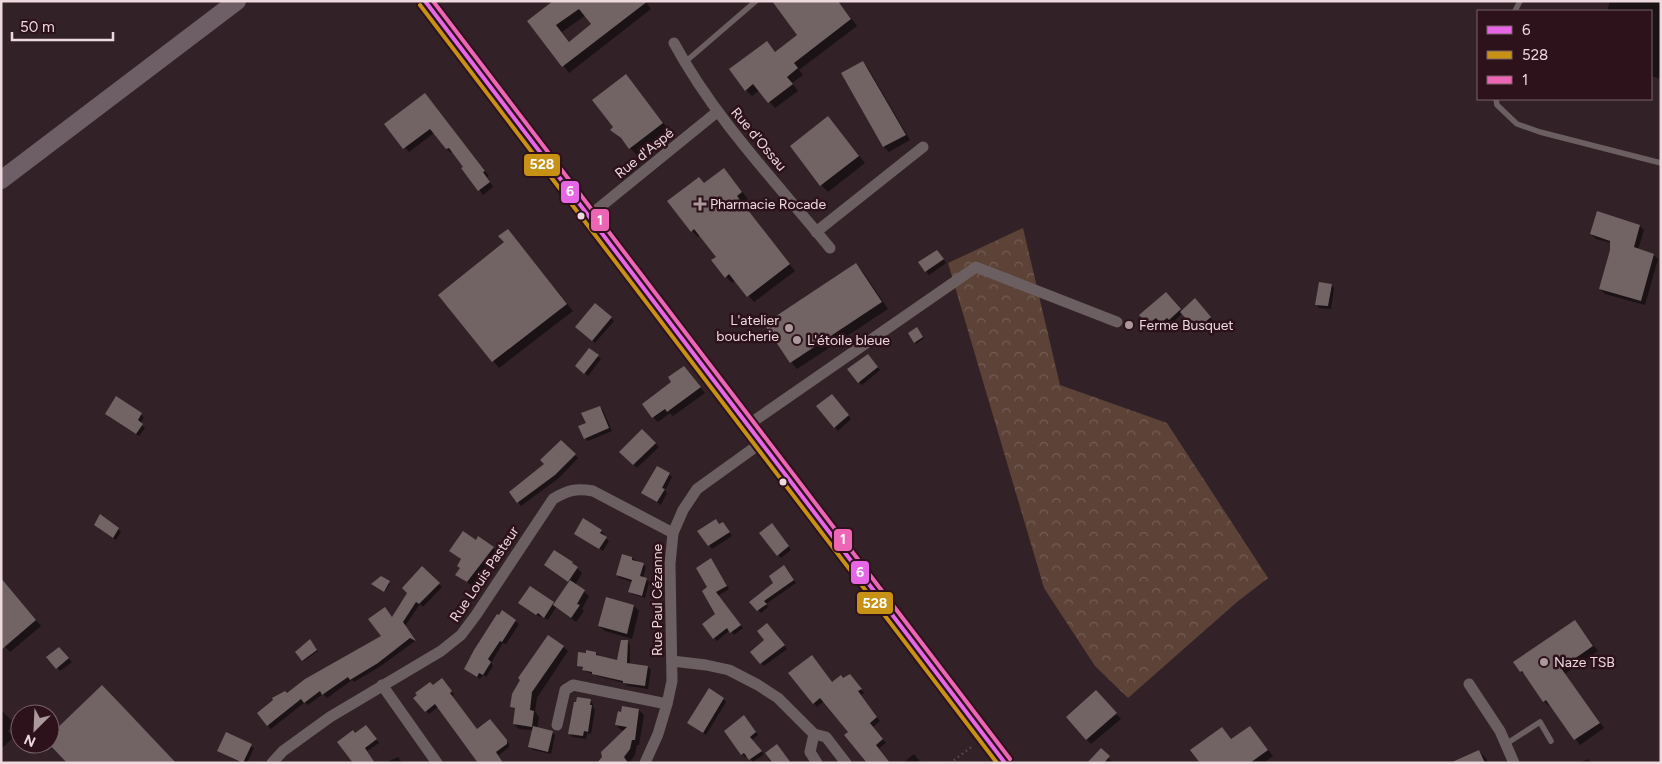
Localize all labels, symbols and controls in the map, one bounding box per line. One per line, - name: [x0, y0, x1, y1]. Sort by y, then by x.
- scale bar: [12, 10, 114, 42]
- legend: [1477, 10, 1652, 100]
- text: 50 m: [20, 18, 55, 36]
- text: 6: [1522, 21, 1531, 39]
- text: 528: [1522, 46, 1548, 64]
- text: 1: [1522, 71, 1528, 89]
- street label: Rue d'Ossau: [727, 104, 790, 174]
- street label: Rue d'Aspé: [612, 124, 677, 182]
- line badge: 528: [523, 153, 561, 177]
- text: 528: [530, 156, 554, 173]
- line badge: 6: [560, 180, 580, 204]
- text: 6: [566, 183, 574, 200]
- place label: Pharmacie Rocade: [710, 196, 827, 213]
- marker: Pharmacie Rocade: [694, 198, 706, 210]
- line badge: 1: [590, 208, 610, 232]
- unlabelled marker: [576, 211, 586, 221]
- text: 1: [597, 212, 603, 229]
- place label: L'atelier boucherie: [716, 312, 779, 345]
- place label: Ferme Busquet: [1139, 317, 1234, 334]
- marker: Ferme Busquet: [1123, 319, 1135, 331]
- marker: L'atelier boucherie: [783, 322, 795, 334]
- place label: L'étoile bleue: [807, 332, 890, 349]
- marker: L'étoile bleue: [791, 334, 803, 346]
- unlabelled marker: [778, 477, 788, 487]
- street label: Rue Louis Pasteur: [446, 523, 523, 625]
- line badge: 1: [833, 528, 853, 552]
- text: 1: [840, 531, 846, 548]
- street label: Rue Paul Cézanne: [649, 544, 666, 656]
- line badge: 6: [850, 560, 870, 585]
- text: 6: [856, 564, 864, 581]
- line badge: 528: [856, 591, 894, 615]
- text: 528: [863, 595, 887, 612]
- place label: Naze TSB: [1554, 654, 1615, 671]
- marker: Naze TSB: [1538, 656, 1550, 668]
- north arrow: [10, 704, 60, 754]
- text: N: [22, 730, 38, 750]

